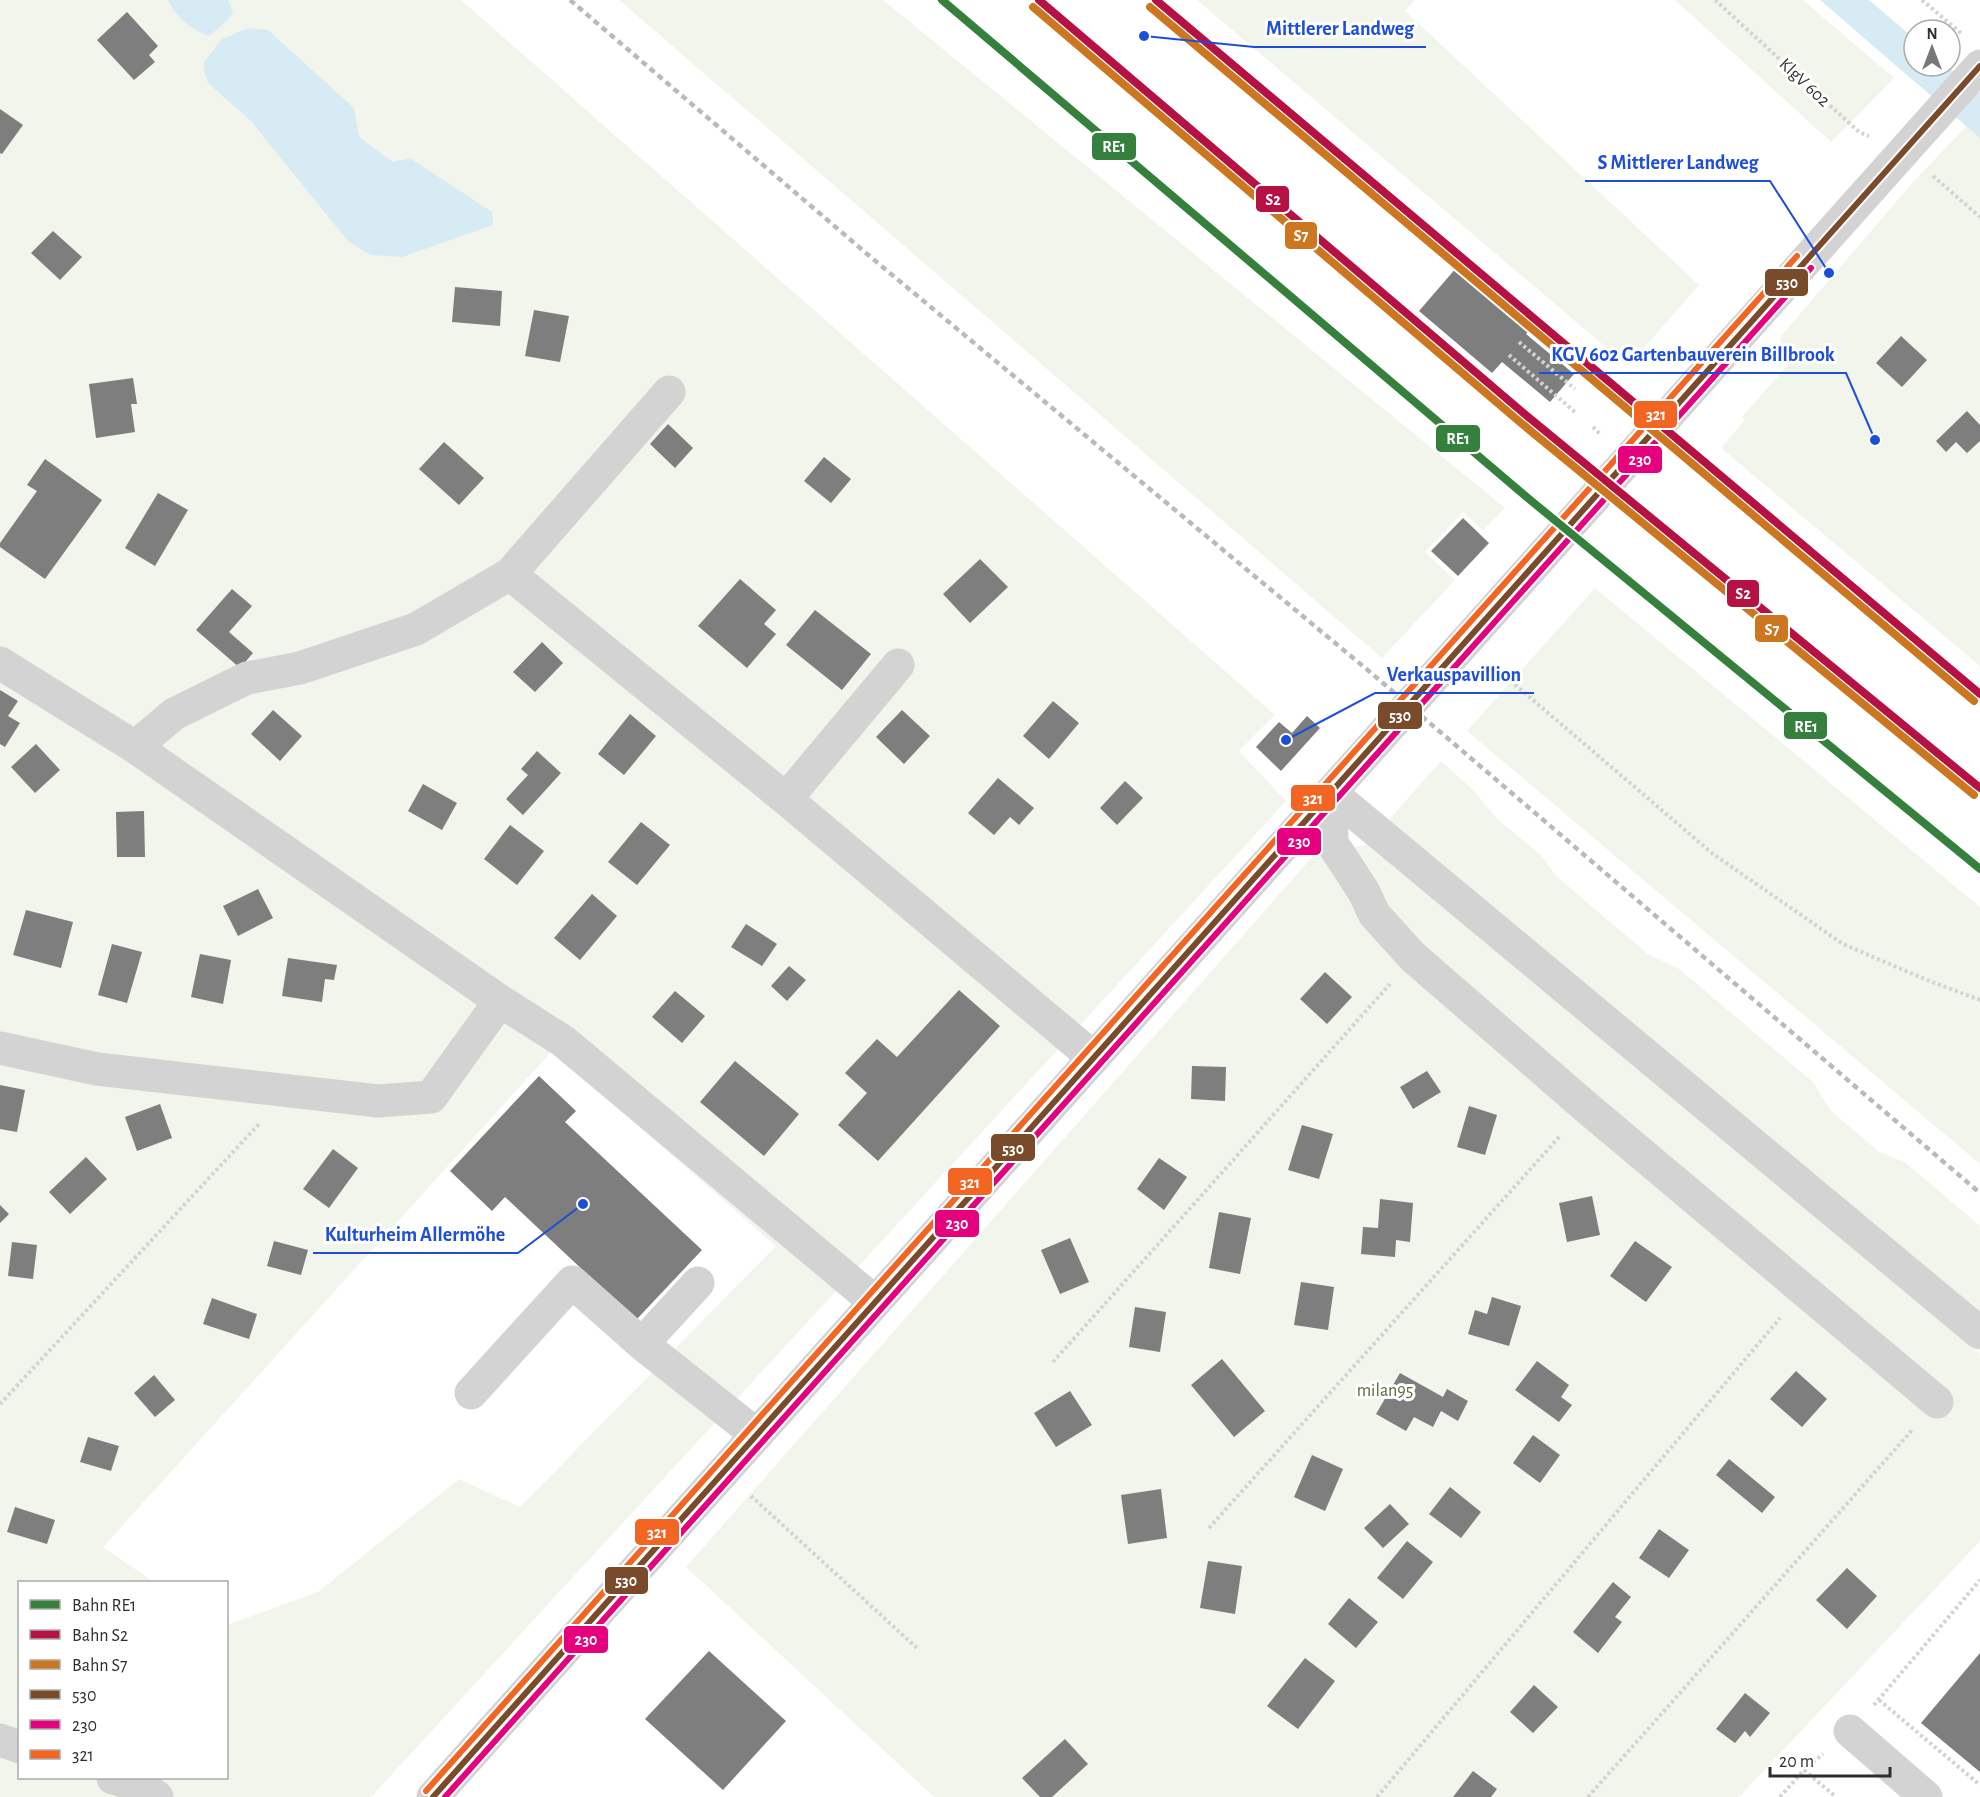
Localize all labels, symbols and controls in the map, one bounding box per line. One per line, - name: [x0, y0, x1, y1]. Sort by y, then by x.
- callout: Mittlerer Landweg: [1254, 9, 1426, 47]
- north arrow: [1902, 18, 1962, 78]
- text: Mittlerer Landweg: [1266, 19, 1415, 39]
- text: N: [1926, 26, 1938, 42]
- street label: KlgV 602: [1776, 55, 1833, 110]
- line badge: RE1: [1091, 132, 1137, 161]
- text: RE1: [1102, 139, 1126, 155]
- callout: S Mittlerer Landweg: [1585, 143, 1770, 181]
- text: S Mittlerer Landweg: [1598, 153, 1759, 173]
- line badge: S2: [1255, 185, 1290, 213]
- text: S2: [1265, 192, 1281, 208]
- line badge: S7: [1284, 221, 1318, 250]
- text: S7: [1294, 228, 1309, 244]
- line badge: 530: [1764, 268, 1809, 297]
- text: 530: [1776, 275, 1798, 291]
- callout: KGV 602 Gartenbauverein Billbrook: [1539, 335, 1846, 373]
- text: KGV 602 Gartenbauverein Billbrook: [1551, 345, 1835, 365]
- line badge: 321: [1633, 400, 1678, 429]
- text: 321: [1646, 407, 1666, 423]
- line badge: RE1: [1435, 424, 1481, 453]
- text: RE1: [1446, 431, 1470, 447]
- line badge: 230: [1617, 445, 1663, 474]
- text: 230: [1629, 452, 1651, 468]
- line badge: S2: [1726, 579, 1760, 608]
- text: S2: [1735, 586, 1751, 602]
- line badge: S7: [1754, 614, 1789, 643]
- text: S7: [1765, 622, 1780, 638]
- callout: Verkauspavillion: [1375, 655, 1534, 693]
- text: Verkauspavillion: [1387, 665, 1521, 685]
- line badge: 530: [1377, 701, 1423, 730]
- text: 530: [1389, 708, 1411, 724]
- line badge: RE1: [1783, 711, 1828, 740]
- text: RE1: [1794, 719, 1818, 735]
- line badge: 321: [1290, 784, 1336, 812]
- text: 321: [1303, 791, 1323, 807]
- line badge: 230: [1276, 827, 1322, 856]
- text: 230: [1288, 834, 1310, 850]
- line badge: 530: [990, 1133, 1036, 1162]
- text: 530: [1002, 1141, 1024, 1157]
- line badge: 321: [947, 1167, 993, 1196]
- text: 321: [960, 1175, 980, 1191]
- line badge: 230: [934, 1209, 980, 1238]
- callout: Kulturheim Allermöhe: [313, 1215, 518, 1253]
- text: 230: [946, 1216, 968, 1232]
- text: Kulturheim Allermöhe: [325, 1225, 505, 1245]
- park label: milan95: [1357, 1382, 1413, 1400]
- line badge: 321: [634, 1518, 680, 1546]
- text: 321: [647, 1525, 667, 1541]
- line badge: 530: [604, 1566, 649, 1595]
- text: 530: [615, 1573, 637, 1589]
- legend: [18, 1581, 228, 1779]
- text: Bahn RE1: [72, 1597, 136, 1615]
- line badge: 230: [563, 1625, 609, 1654]
- text: Bahn S2: [72, 1627, 128, 1645]
- text: 230: [575, 1632, 597, 1648]
- text: Bahn S7: [72, 1657, 127, 1675]
- text: 530: [72, 1687, 96, 1705]
- text: 230: [72, 1717, 97, 1735]
- scale bar: [1770, 1740, 1890, 1778]
- text: 321: [72, 1747, 94, 1765]
- text: 20 m: [1779, 1753, 1814, 1771]

